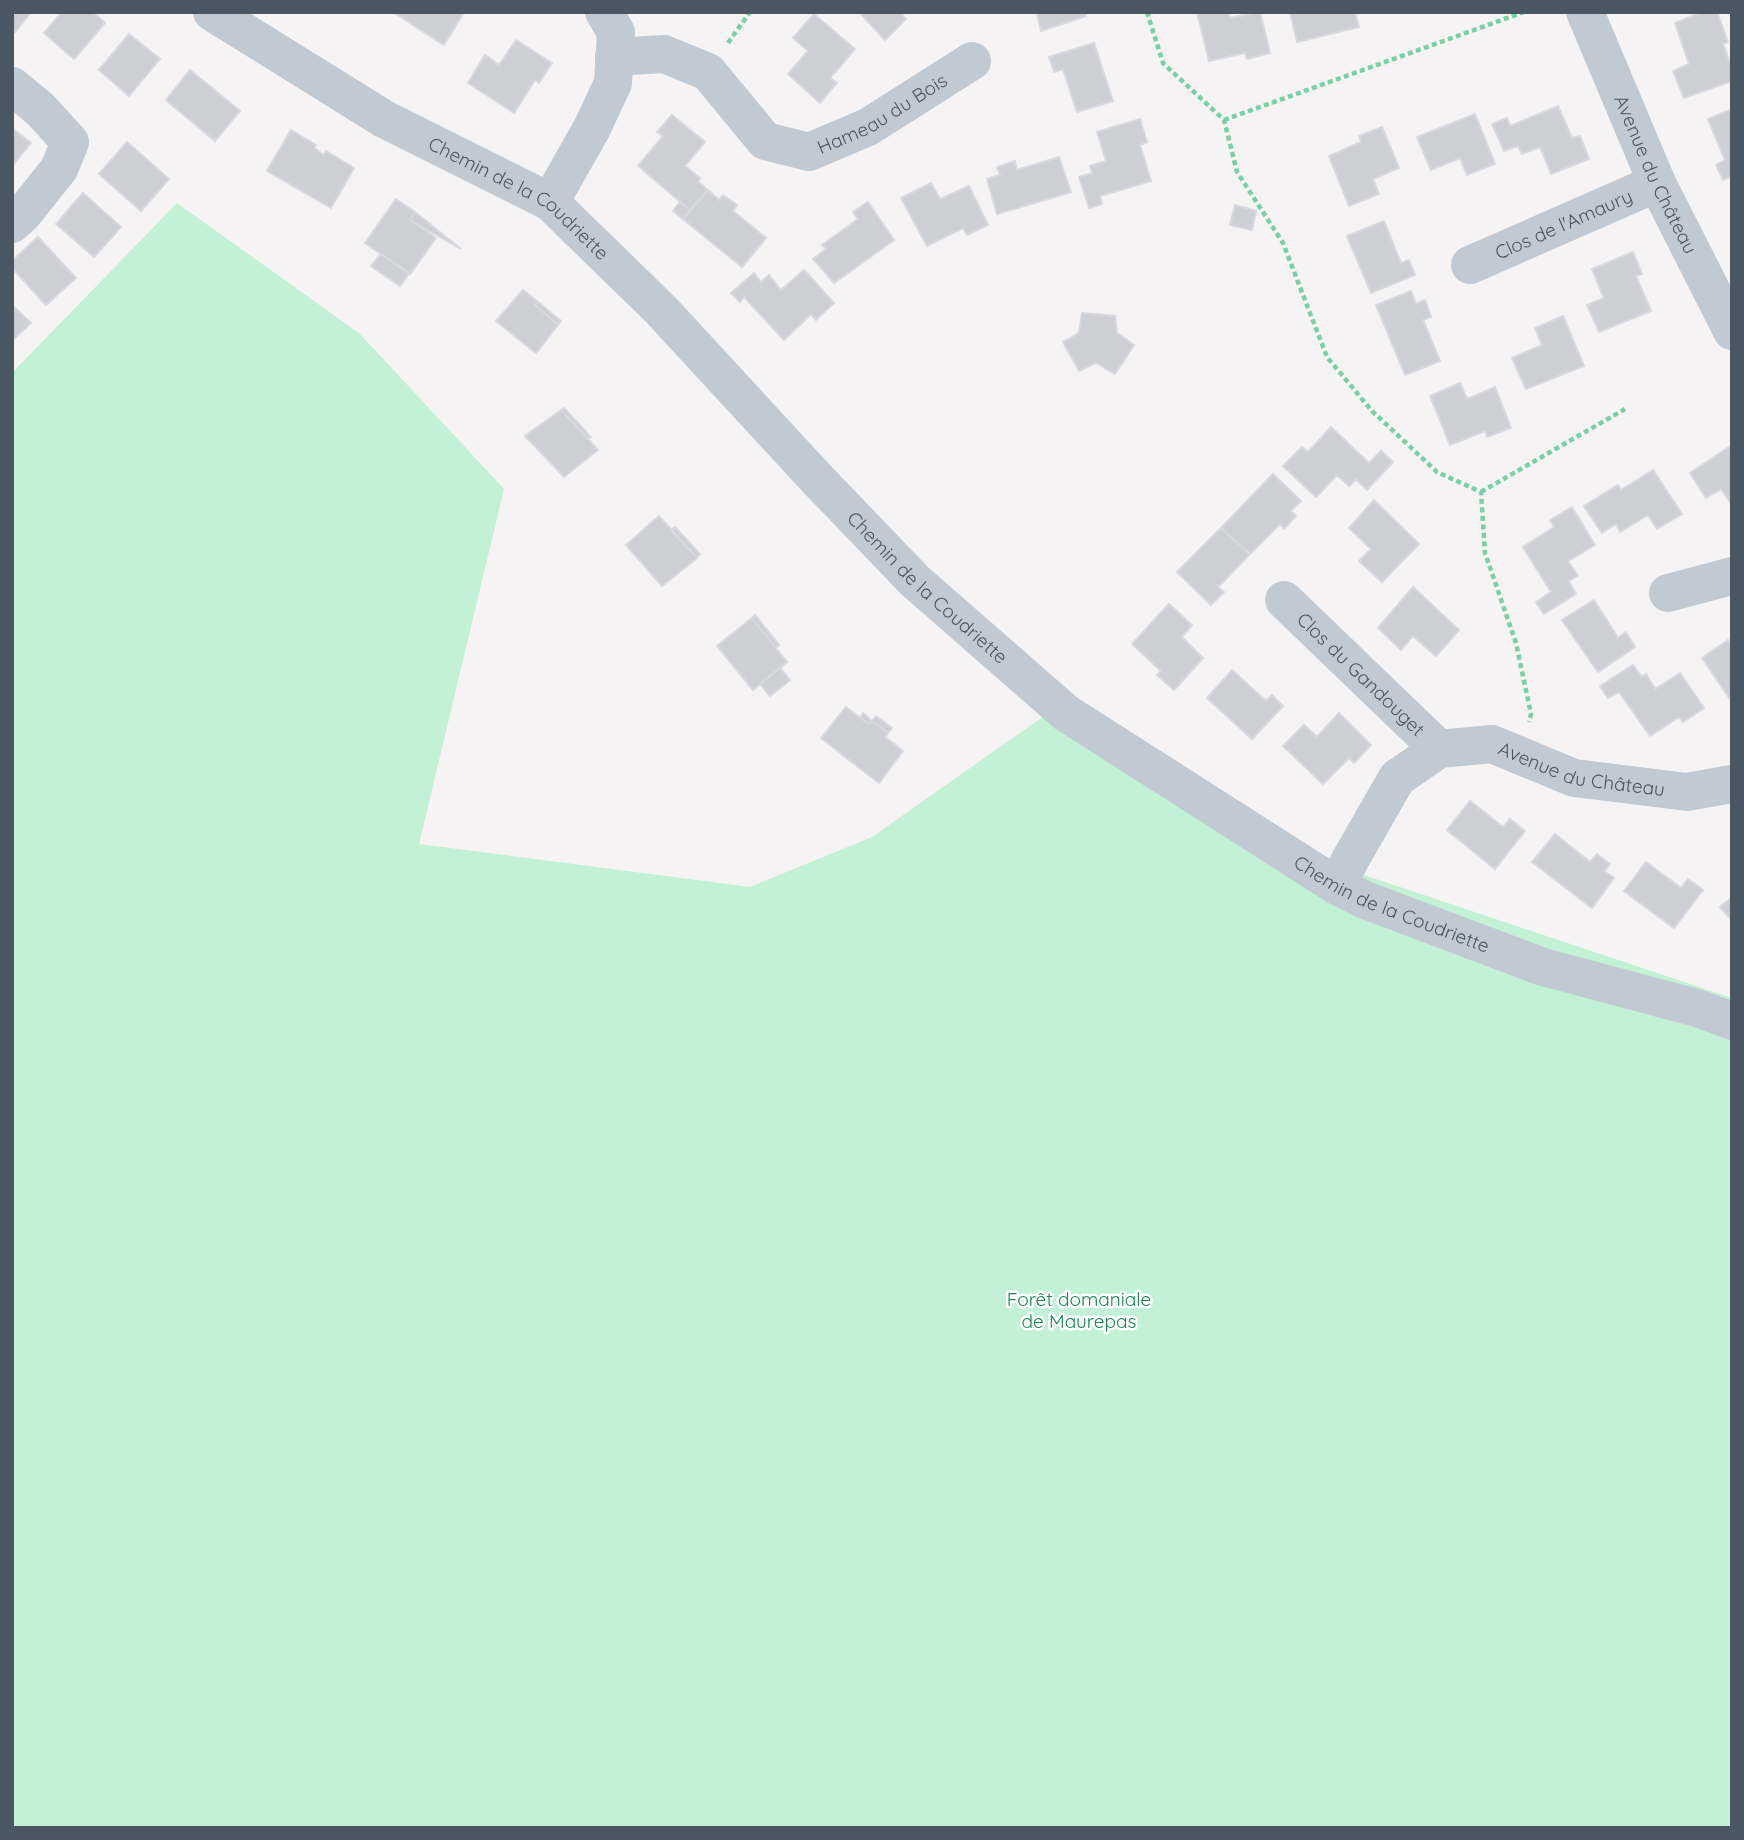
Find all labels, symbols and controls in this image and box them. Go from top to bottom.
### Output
street label: Hameau du Bois [813,68,951,159]
street label: Avenue du Château [1609,91,1703,258]
street label: Chemin de la Coudriette [425,131,614,265]
street label: Clos de l'Amaury [1491,183,1636,265]
street label: Chemin de la Coudriette [842,506,1013,669]
street label: Clos du Gandouget [1292,607,1430,741]
street label: Avenue du Château [1495,736,1666,801]
street label: Chemin de la Coudriette [1290,850,1493,958]
park label: Forêt domaniale de Maurepas [1007,1287,1151,1333]

